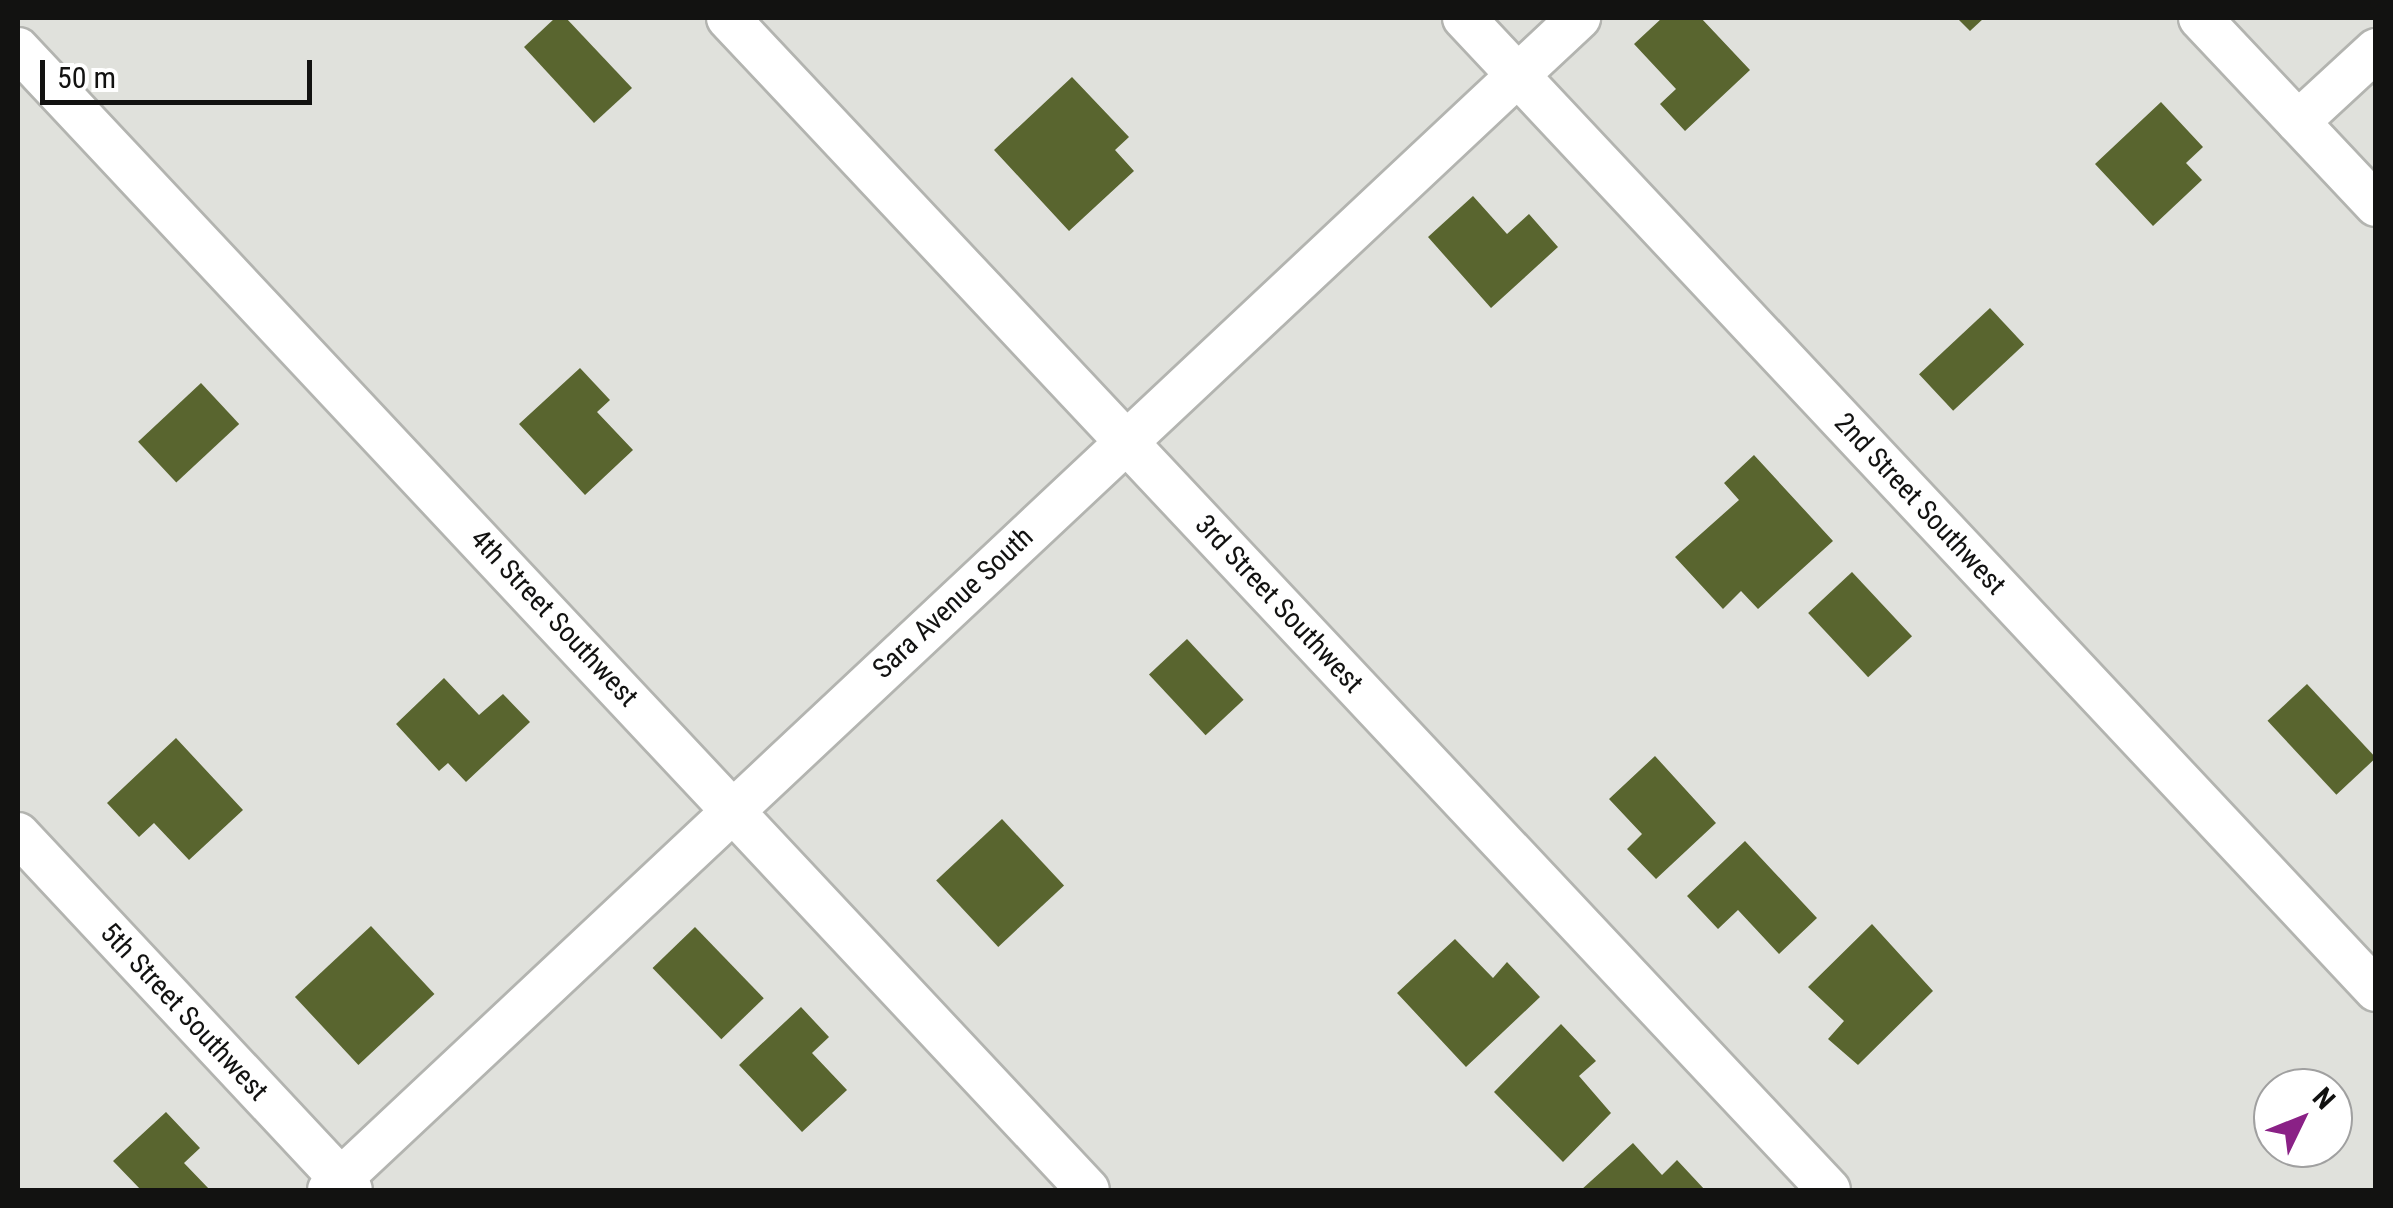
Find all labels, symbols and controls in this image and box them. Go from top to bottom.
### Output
scale bar [45,40,318,102]
text: 50 m [57,60,116,95]
street label: 2nd Street Southwest [1827,406,2013,602]
street label: 3rd Street Southwest [1188,508,1370,700]
street label: Sara Avenue South [866,520,1040,686]
street label: 4th Street Southwest [463,522,645,714]
street label: 5th Street Southwest [93,916,275,1108]
north arrow [2253,1068,2353,1168]
text: N [2306,1081,2342,1116]

